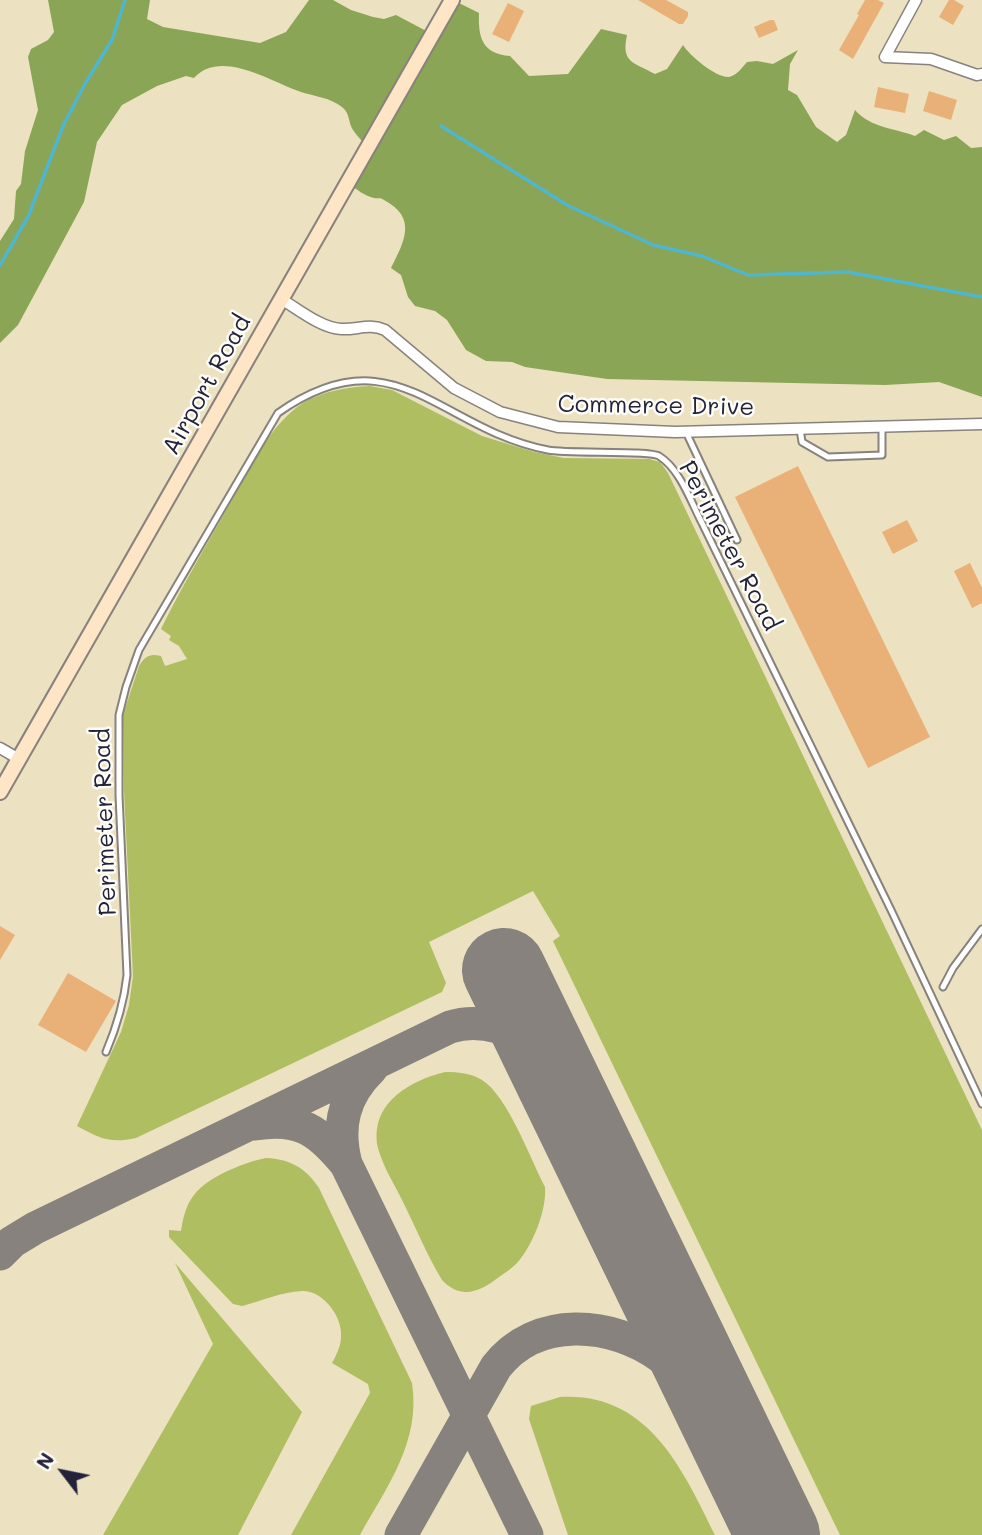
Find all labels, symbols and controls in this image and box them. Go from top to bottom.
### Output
street label: Airport Road [157,310,257,460]
street label: Commerce Drive [557,390,755,422]
street label: Perimeter Road [672,456,786,636]
street label: Perimeter Road [87,728,123,916]
north arrow [28,1437,98,1507]
text: N [30,1448,59,1473]

